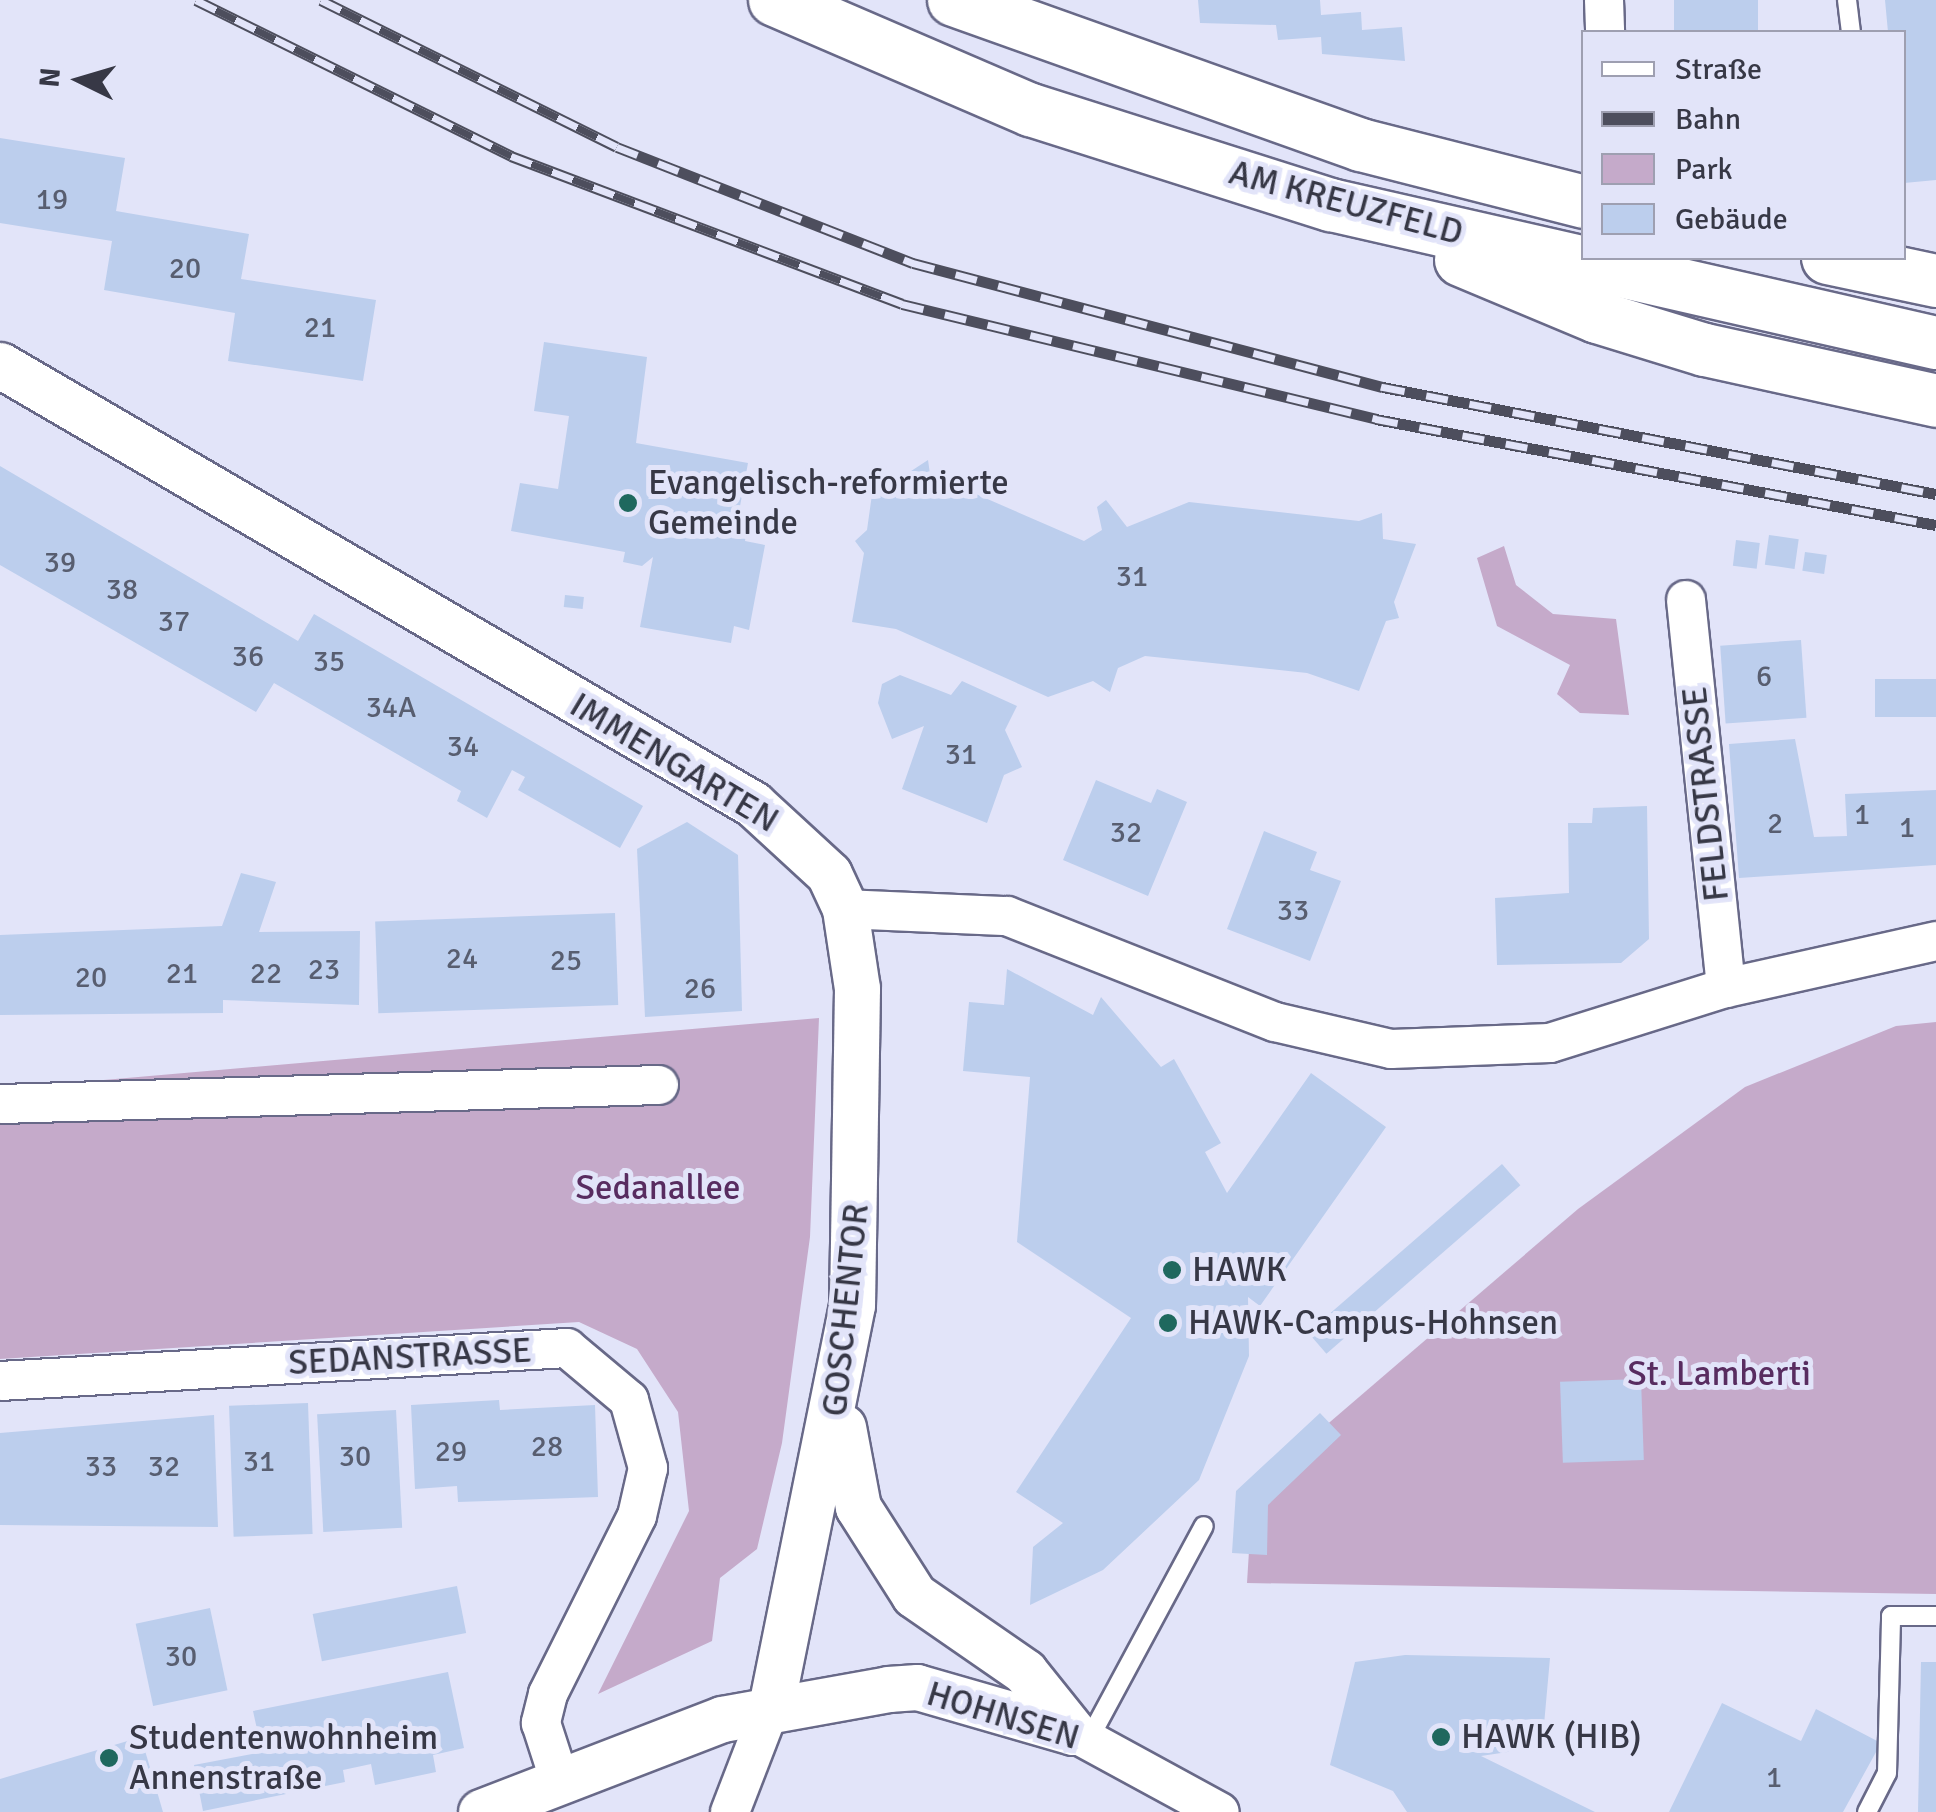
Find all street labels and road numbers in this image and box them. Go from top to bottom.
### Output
street label: AM KREUZFELD [1225,152,1467,254]
street label: IMMENGARTEN [562,684,786,842]
street label: FELDSTRASSE [1674,685,1738,903]
street label: GOSCHENTOR [814,1202,878,1418]
street label: SEDANSTRASSE [287,1330,533,1384]
street label: HOHNSEN [922,1673,1084,1759]

